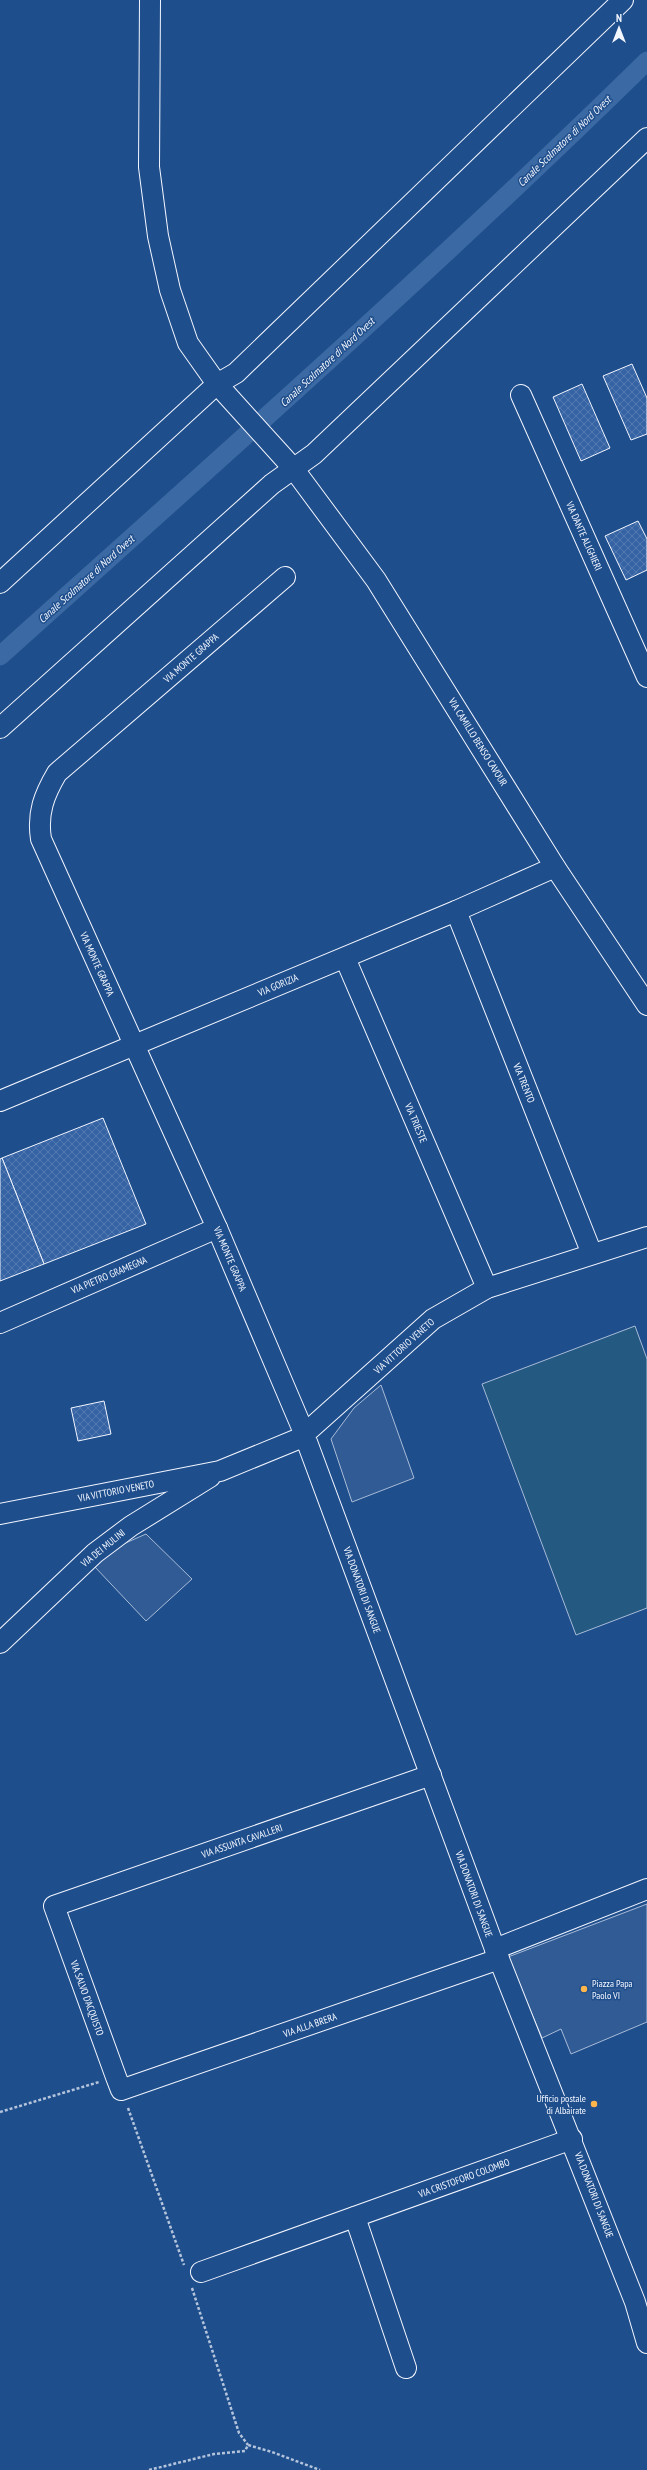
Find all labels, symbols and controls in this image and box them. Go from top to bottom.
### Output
north arrow [599,8,639,48]
text: N [616,11,622,25]
water label: Canale Scolmatore di Nord Ovest [514,91,615,189]
water label: Canale Scolmatore di Nord Ovest [277,313,379,410]
street label: VIA DANTE ALIGHIERI [563,498,605,573]
water label: Canale Scolmatore di Nord Ovest [35,531,138,626]
street label: VIA MONTE GRAPPA [160,630,222,686]
street label: VIA CAMILLO BENSO CAVOUR [445,695,510,789]
street label: VIA MONTE GRAPPA [77,929,117,998]
street label: VIA GORIZIA [255,971,300,1000]
street label: VIA TRENTO [510,1060,538,1105]
street label: VIA TRIESTE [401,1100,430,1145]
street label: VIA MONTE GRAPPA [210,1224,250,1294]
street label: VIA PIETRO GRAMEGNA [68,1253,149,1297]
street label: VIA VITTORIO VENETO [370,1315,437,1377]
street label: VIA VITTORIO VENETO [76,1477,156,1505]
street label: VIA DEI MULINI [77,1526,128,1570]
street label: VIA DONATORI DI SANGUE [340,1544,384,1635]
street label: VIA ASSUNTA CAVALLERI [199,1821,284,1861]
street label: VIA DONATORI DI SANGUE [452,1848,496,1939]
street label: VIA SALVO D'ACQUISTO [67,1958,107,2038]
place label: Piazza Papa Paolo VI [592,1977,633,2002]
marker: Piazza Papa Paolo VI [579,1984,589,1994]
street label: VIA ALLA BRERA [281,2010,339,2041]
place label: Ufficio postale di Albairate [536,2092,586,2117]
marker: Ufficio postale di Albairate [589,2099,599,2109]
street label: VIA DONATORI DI SANGUE [571,2149,616,2240]
street label: VIA CRISTOFORO COLOMBO [416,2155,512,2201]

